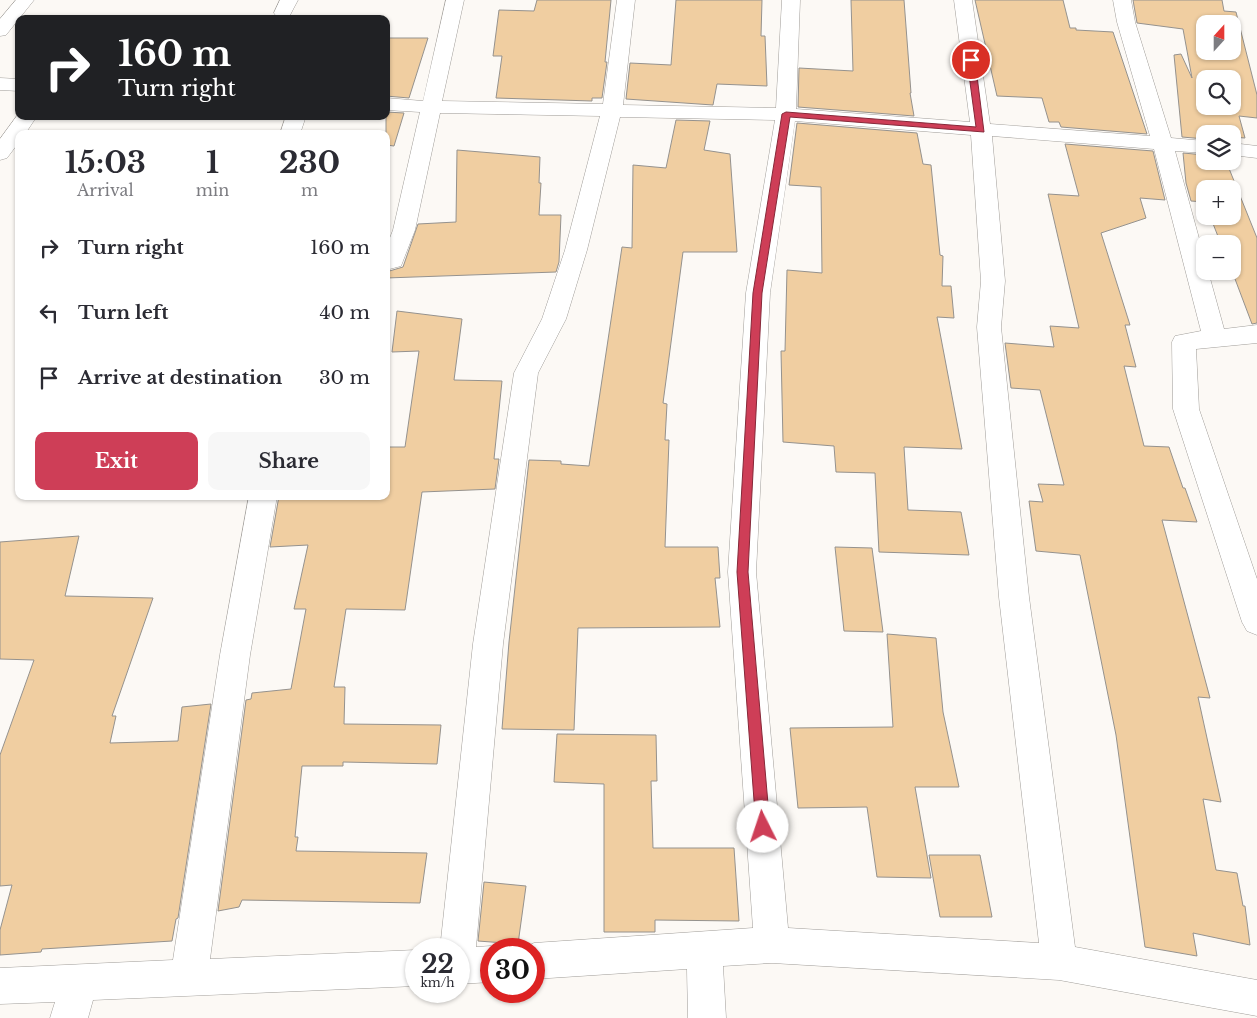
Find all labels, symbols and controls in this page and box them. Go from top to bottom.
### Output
north arrow [1196,15,1241,60]
map controls [1196,15,1241,280]
text: 160 m [118,32,231,75]
icon: right [35,35,100,100]
pin [950,39,992,81]
icon: arrive [957,46,985,74]
button: search [1196,70,1241,115]
text: Turn right [118,75,236,102]
button: layers [1196,125,1241,170]
text: 15:03 [65,144,146,181]
text: 1 [206,144,219,181]
text: 230 [279,144,340,181]
text: Arrival [77,180,134,200]
text: min [196,180,229,200]
text: m [301,180,318,200]
button: + [1196,180,1241,225]
icon: right [35,234,63,262]
button: − [1196,235,1241,280]
text: Turn right [78,236,184,259]
text: 160 m [310,236,370,259]
icon: left [35,299,63,327]
text: Turn left [78,301,169,324]
text: 40 m [319,301,370,324]
icon: arrive [35,364,63,392]
text: Arrive at destination [78,366,282,389]
text: 30 m [319,366,370,389]
button: Exit [35,432,198,490]
button: Share [208,432,370,490]
position arrow [736,800,788,852]
speed limit sign: 30 [480,938,545,1003]
text: 22 [421,949,454,980]
text: km/h [420,975,455,990]

